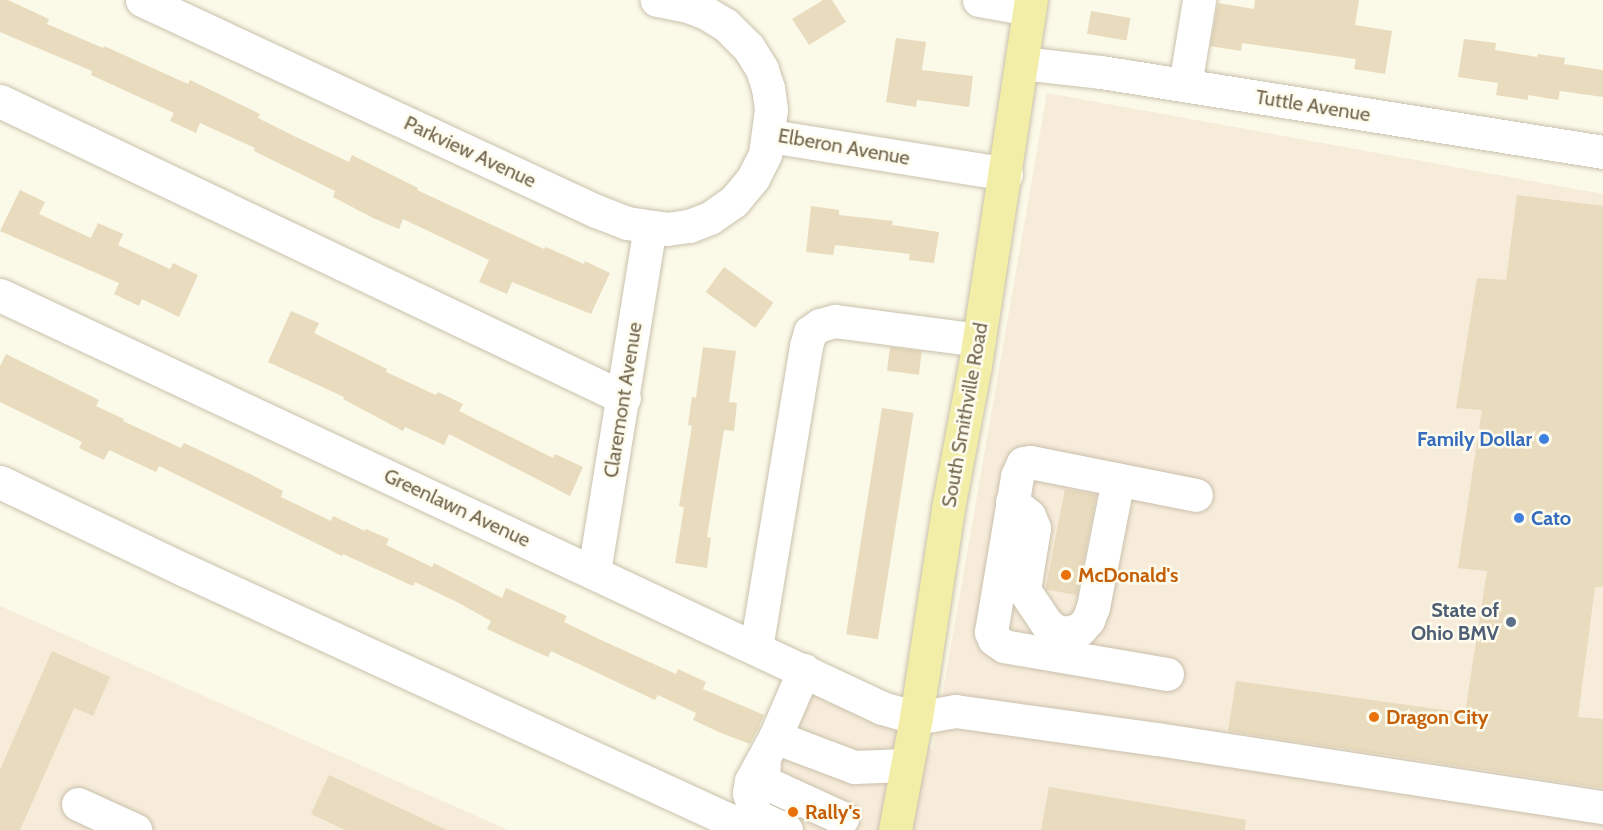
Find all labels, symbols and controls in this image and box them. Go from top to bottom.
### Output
street label: Tuttle Avenue [1254,85,1372,127]
street label: Parkview Avenue [400,111,540,193]
street label: Elberon Avenue [776,124,912,170]
street label: Claremont Avenue [599,321,647,479]
street label: South Smithville Road [937,321,993,509]
place label: Family Dollar [1417,427,1532,451]
marker: Family Dollar [1537,432,1551,446]
street label: Greenlawn Avenue [380,464,534,552]
place label: Cato [1531,506,1571,530]
marker: Cato [1512,511,1526,525]
place label: McDonald's [1078,563,1179,587]
marker: McDonald's [1059,568,1073,582]
place label: State of Ohio BMV [1411,598,1499,645]
marker: State of Ohio BMV [1504,615,1518,629]
place label: Dragon City [1386,705,1489,729]
marker: Dragon City [1367,710,1381,724]
place label: Rally's [805,800,860,824]
marker: Rally's [786,805,800,819]

